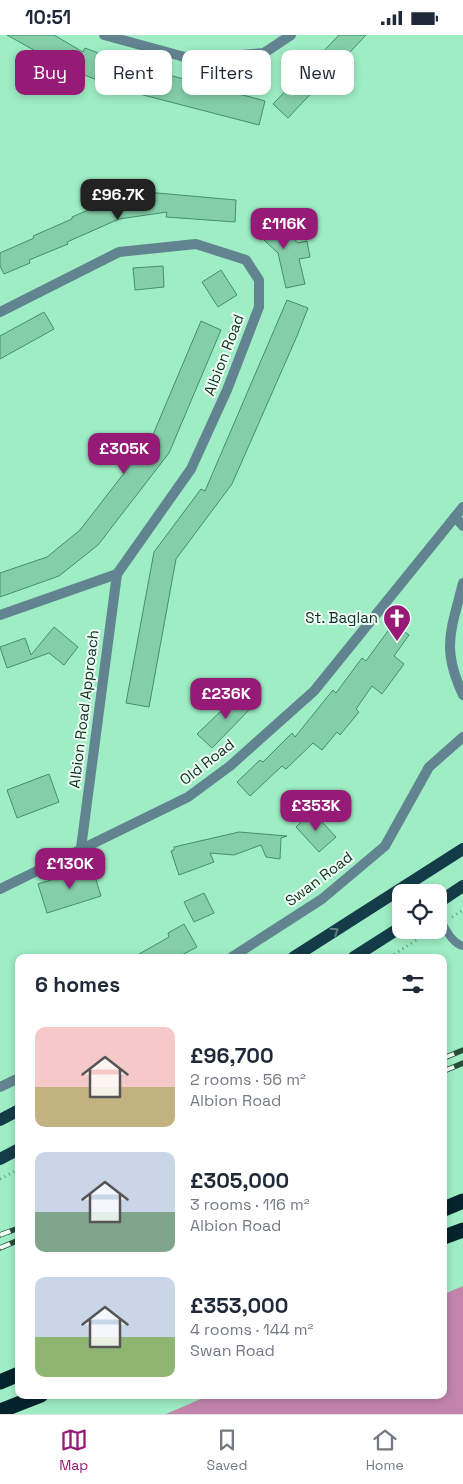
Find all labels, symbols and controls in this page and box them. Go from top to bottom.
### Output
text: 10:51 [25,5,71,30]
chip: Buy [15,50,85,95]
chip: Rent [95,50,172,95]
chip: Filters [182,50,271,95]
chip: New [281,50,354,95]
pin: £96.7K [77,179,159,221]
text: £96.7K [91,184,145,205]
pin: £116K [249,207,319,250]
text: £116K [262,213,306,234]
street label: Albion Road [199,311,248,398]
pin: £305K [89,433,159,475]
text: £305K [99,438,149,459]
church icon: St. Baglan [382,603,412,642]
place label: St. Baglan [305,608,378,627]
street label: Albion Road Approach [64,629,103,789]
pin: £236K [191,677,261,720]
text: £236K [201,683,251,704]
street label: Old Road [176,734,238,789]
pin: £353K [281,789,351,832]
text: £353K [291,795,341,816]
pin: £130K [35,847,105,890]
street label: Swan Road [281,847,356,910]
text: £130K [46,853,94,874]
map controls [392,884,447,939]
button: locate [392,884,447,939]
one-way arrow [330,928,339,937]
icon: filters [399,970,427,998]
text: 6 homes [35,971,120,998]
text: £96,700 [190,1042,274,1069]
icon: home [75,1047,135,1107]
text: 2 rooms · 56 m² [190,1069,306,1090]
text: Albion Road [190,1090,281,1111]
text: £305,000 [190,1167,289,1194]
icon: home [75,1172,135,1232]
text: 3 rooms · 116 m² [190,1194,310,1215]
text: Albion Road [190,1215,281,1236]
text: £353,000 [190,1292,288,1319]
icon: home [75,1297,135,1357]
text: 4 rooms · 144 m² [190,1319,313,1340]
text: Swan Road [190,1340,275,1361]
tab: Map [59,1426,88,1474]
tab: Saved [207,1426,247,1474]
tab: Home [366,1426,404,1474]

